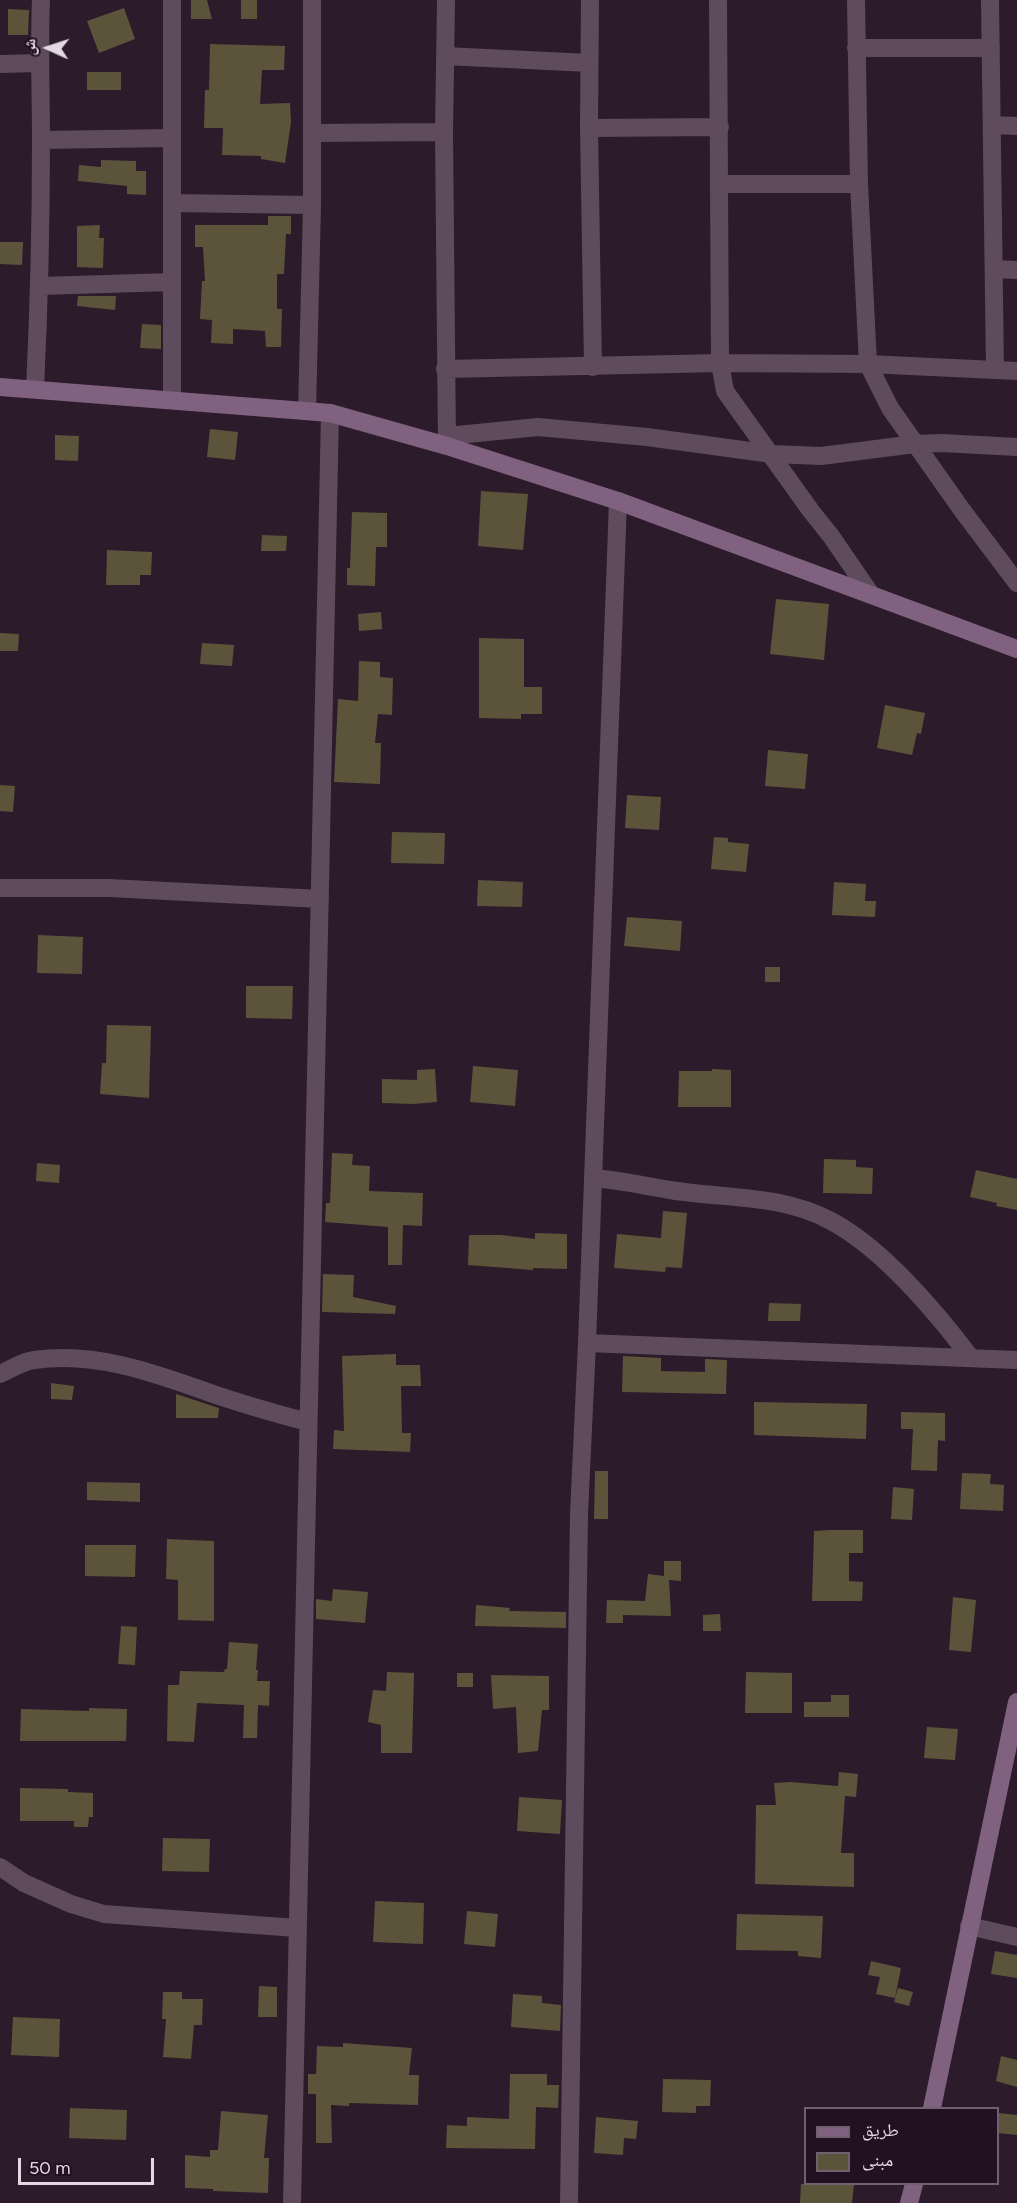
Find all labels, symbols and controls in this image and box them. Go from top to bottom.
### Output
north arrow [18,18,78,78]
text: ش [20,38,39,56]
legend [804,2107,999,2185]
text: طريق [862,2119,899,2141]
scale bar [21,2146,158,2184]
text: مبنى [862,2149,893,2171]
text: 50 m [29,2157,71,2179]

